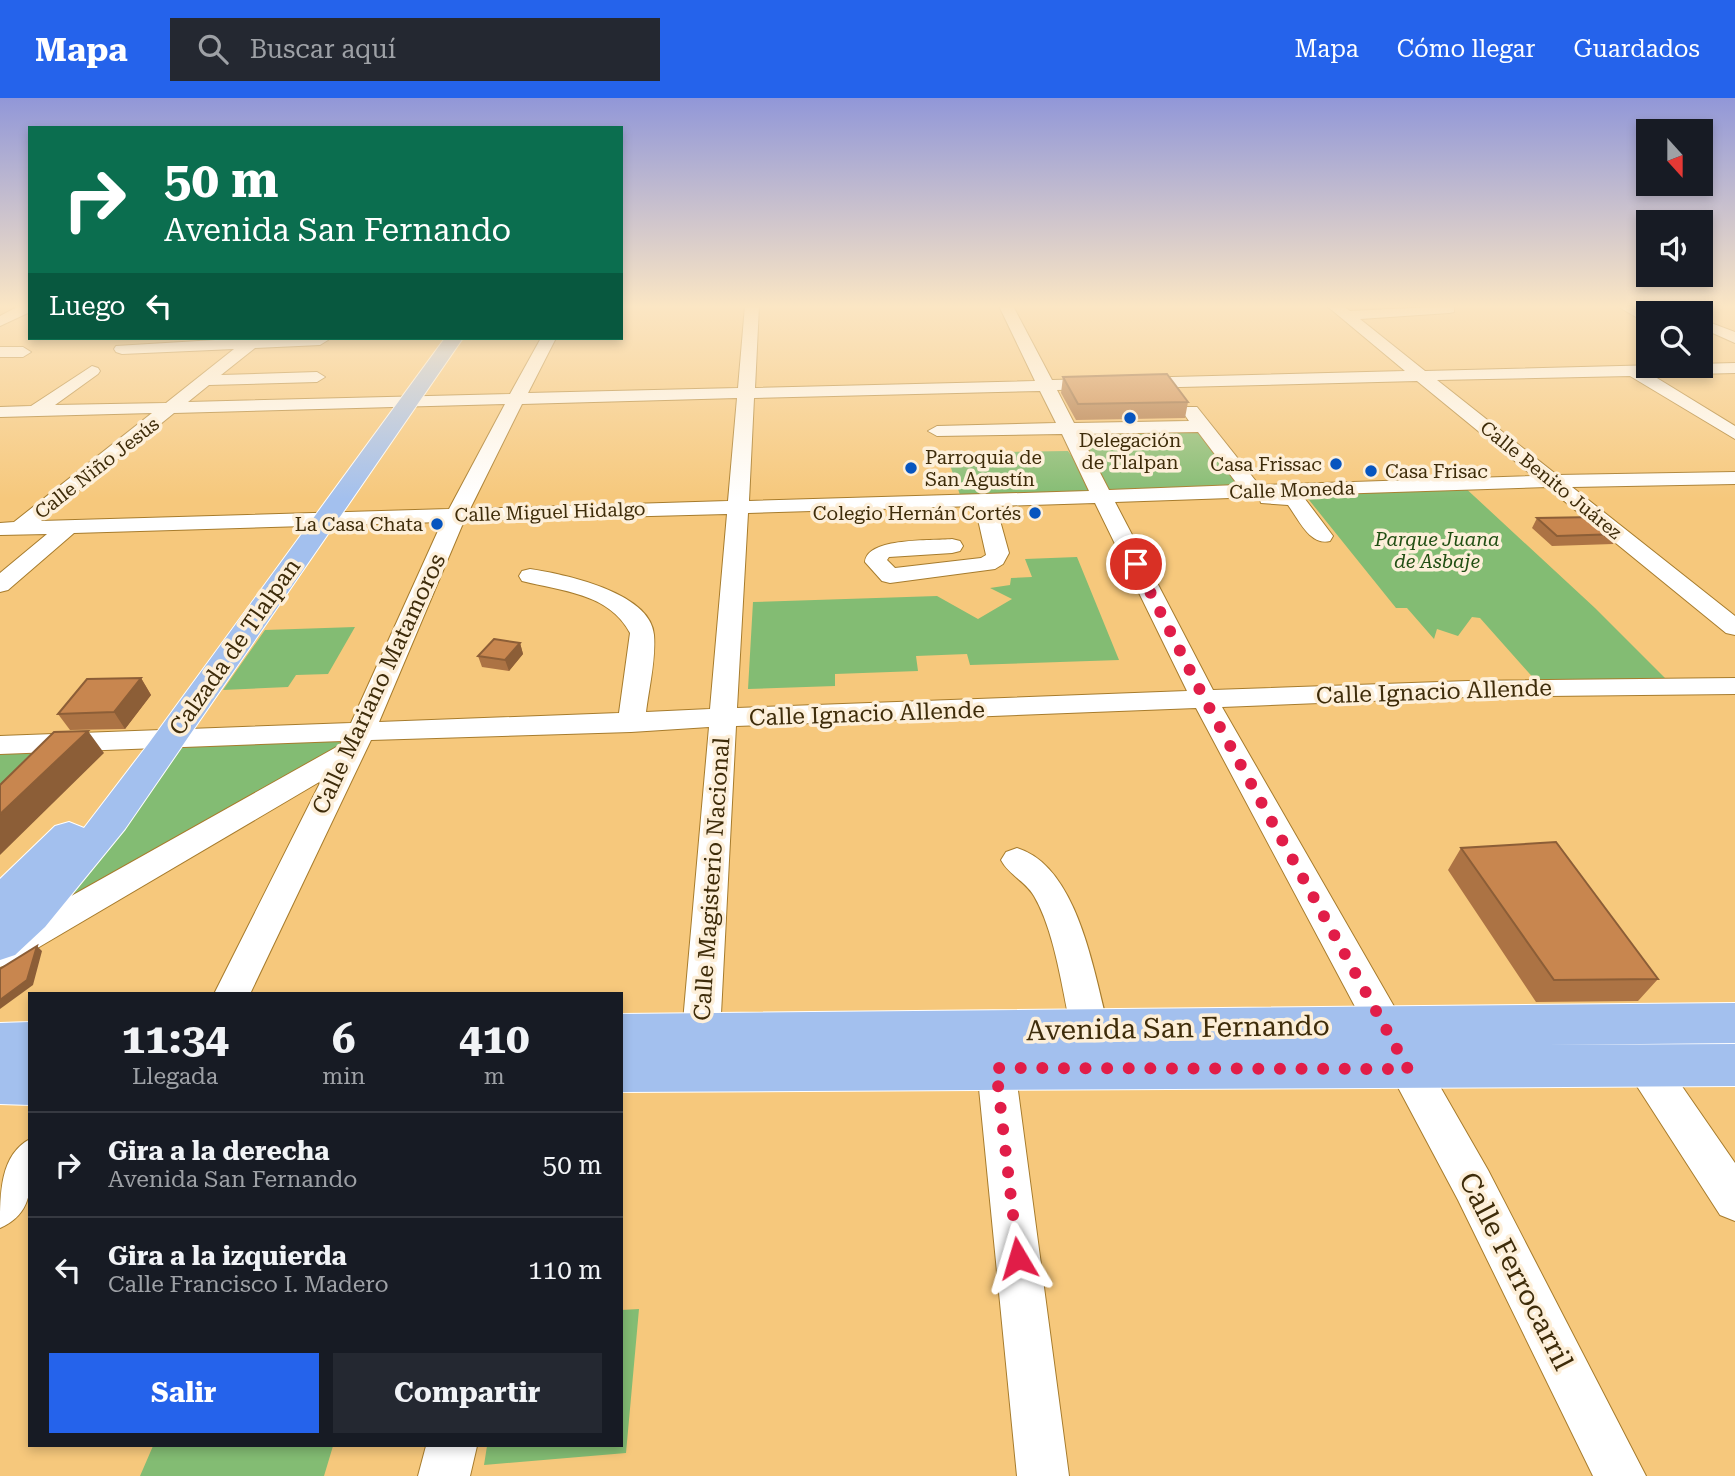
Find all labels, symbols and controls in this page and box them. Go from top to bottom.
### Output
search box [170,18,660,81]
text: Mapa [35,30,128,69]
icon: search [194,30,232,68]
text: Buscar aquí [250,34,396,64]
text: Mapa [1295,35,1359,63]
text: Cómo llegar [1397,35,1535,63]
text: Guardados [1573,35,1700,63]
north arrow [1636,119,1713,196]
map controls [1636,119,1713,378]
text: 50 m [164,152,279,209]
icon: right [49,154,140,245]
button: sound [1636,210,1713,287]
text: Avenida San Fernando [164,211,511,249]
icon: left [140,287,178,325]
text: Luego [49,291,126,321]
button: search [1636,301,1713,378]
marker: Delegación de Tlalpan [1122,410,1138,426]
street label: Calle Niño Jesús [30,412,164,524]
street label: Calle Benito Juárez [1476,416,1626,544]
place label: Delegación de Tlalpan [1079,429,1181,474]
place label: Parroquia de San Agustín [925,446,1042,491]
place label: Casa Frissac [1210,453,1322,476]
marker: Casa Frissac [1328,456,1344,472]
marker: Parroquia de San Agustín [903,460,919,476]
place label: Casa Frisac [1385,460,1488,483]
marker: Casa Frisac [1363,463,1379,479]
street label: Calle Moneda [1229,476,1356,504]
street label: Calle Miguel Hidalgo [454,497,646,527]
place label: Colegio Hernán Cortés [813,502,1021,525]
marker: Colegio Hernán Cortés [1027,505,1043,521]
place label: La Casa Chata [295,513,424,536]
marker: La Casa Chata [429,516,445,532]
park label: Parque Juana de Asbaje [1374,528,1499,573]
pin [1106,534,1166,594]
icon: arrive [1117,545,1155,583]
street label: Calle Mariano Matamoros [307,550,451,818]
street label: Calzada de Tlalpan [164,553,306,741]
street label: Calle Ignacio Allende [1316,674,1552,710]
street label: Calle Ignacio Allende [749,696,985,732]
street label: Calle Magisterio Nacional [689,736,735,1022]
street label: Avenida San Fernando [1026,1009,1330,1047]
text: 11:34 [122,1014,229,1063]
text: 6 [332,1014,356,1063]
text: 410 [459,1014,529,1063]
text: Llegada [132,1063,218,1090]
text: min [322,1063,365,1090]
text: m [484,1063,505,1090]
text: Gira a la derecha [108,1136,329,1166]
icon: right [49,1146,87,1184]
text: 50 m [543,1150,602,1180]
text: Avenida San Fernando [108,1166,357,1193]
street label: Calle Ferrocarril [1452,1167,1580,1376]
position arrow [981,1221,1055,1295]
text: Gira a la izquierda [108,1241,347,1271]
icon: left [49,1251,87,1289]
text: 110 m [528,1255,602,1285]
text: Calle Francisco I. Madero [108,1271,389,1298]
button: Salir [49,1353,319,1433]
button: Compartir [333,1353,602,1433]

